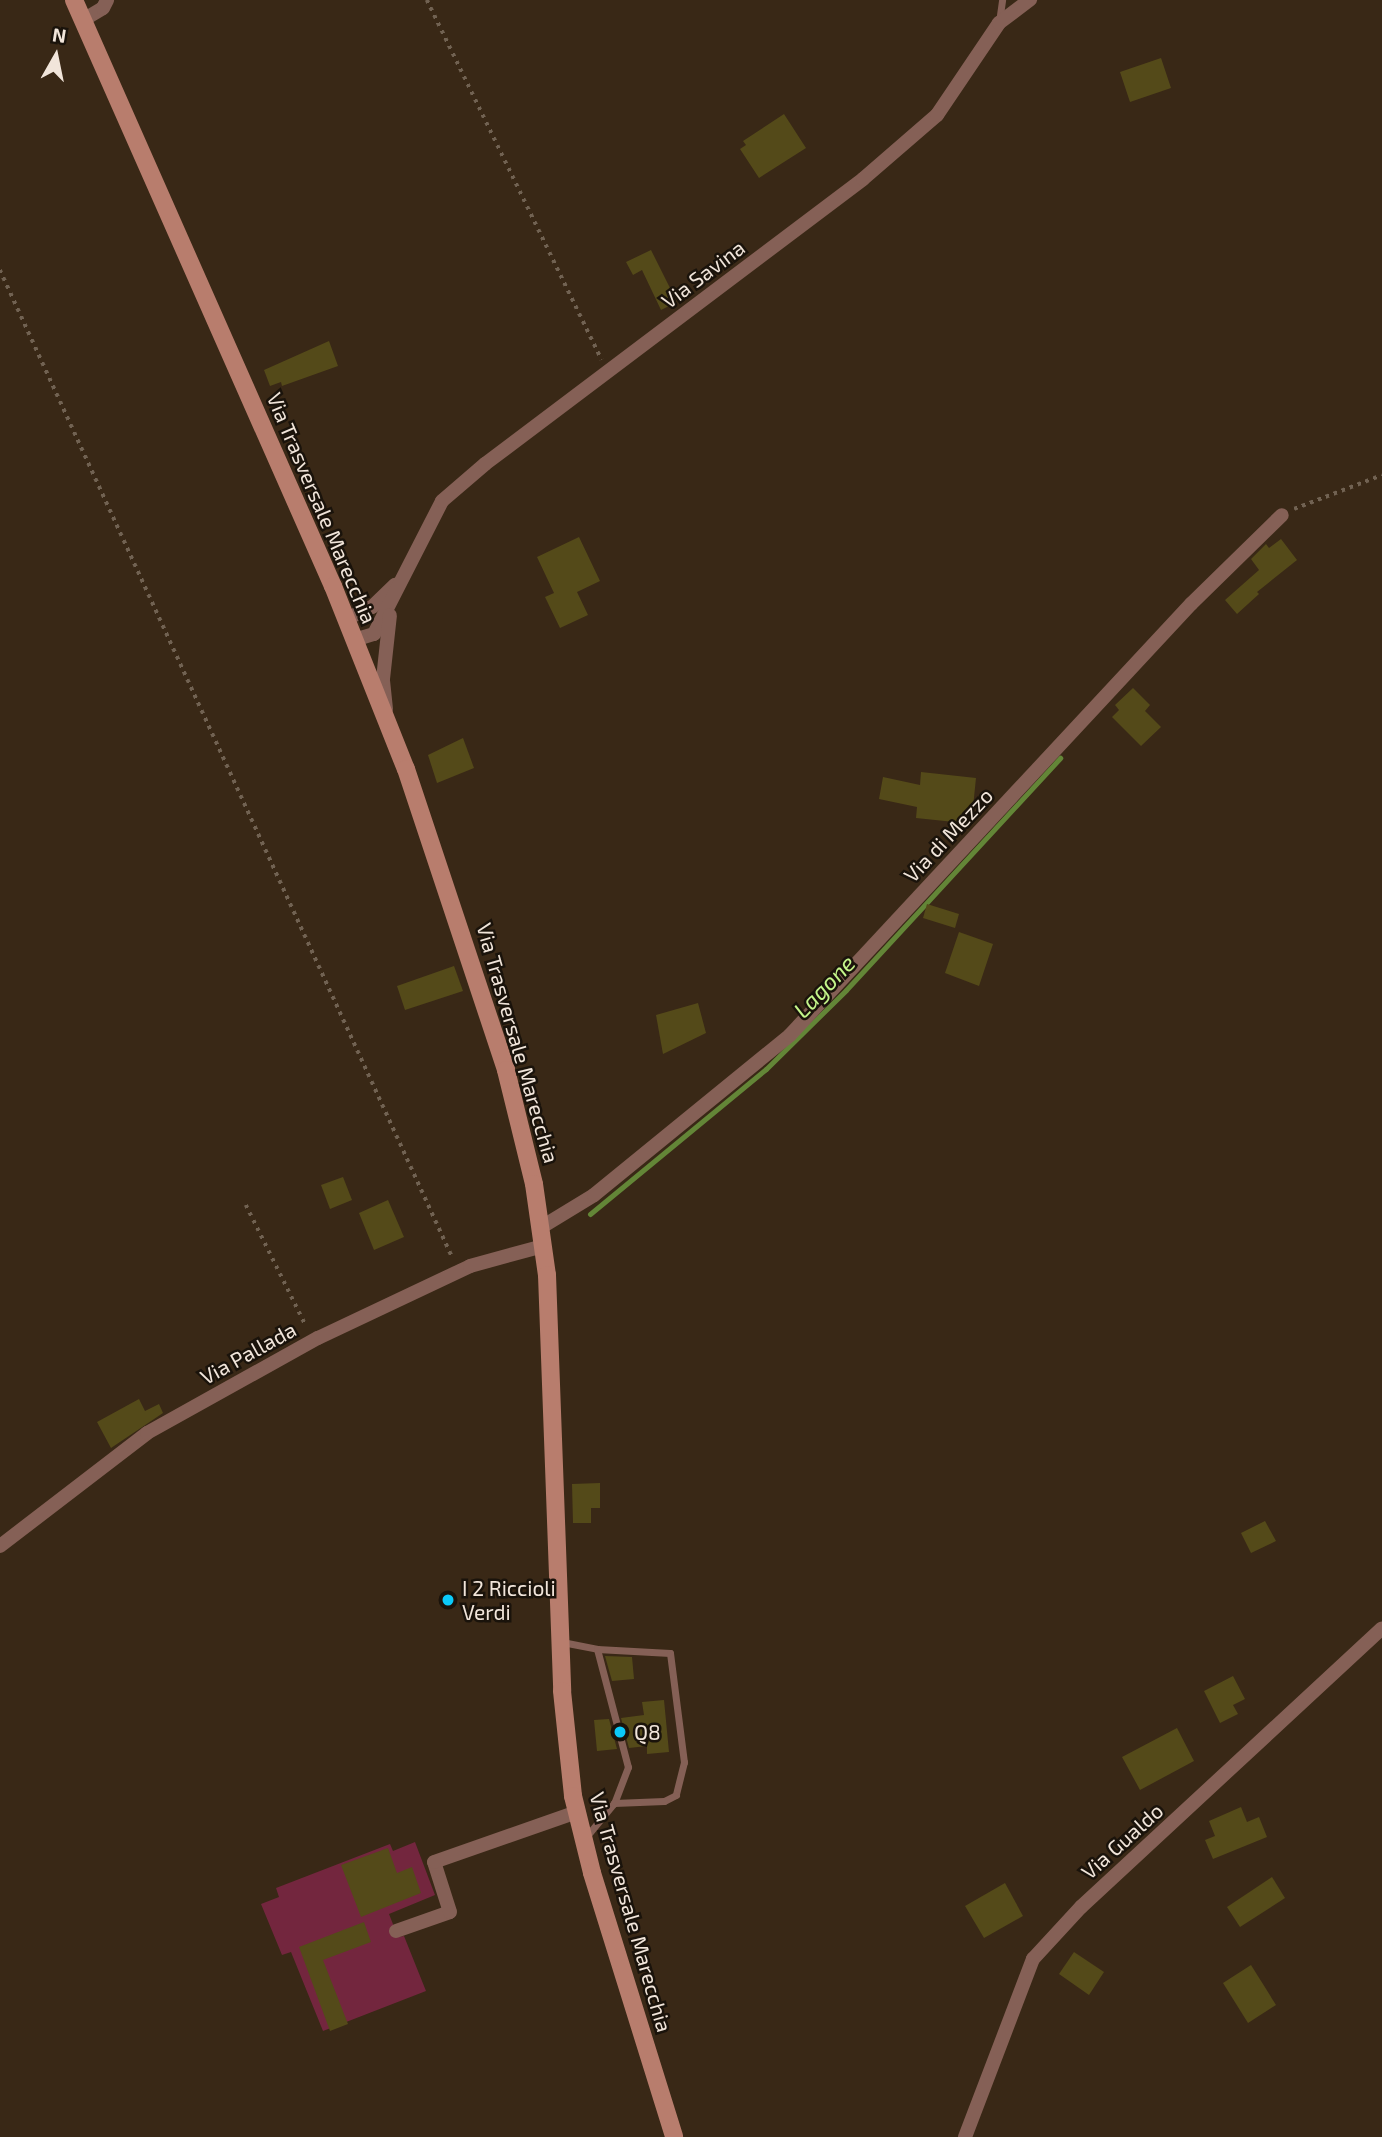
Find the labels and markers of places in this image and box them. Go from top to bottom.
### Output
place label: I 2 Riccioli Verdi [462,1575,556,1625]
marker: I 2 Riccioli Verdi [440,1592,456,1608]
place label: Q8 [634,1719,661,1745]
marker: Q8 [612,1724,628,1740]

